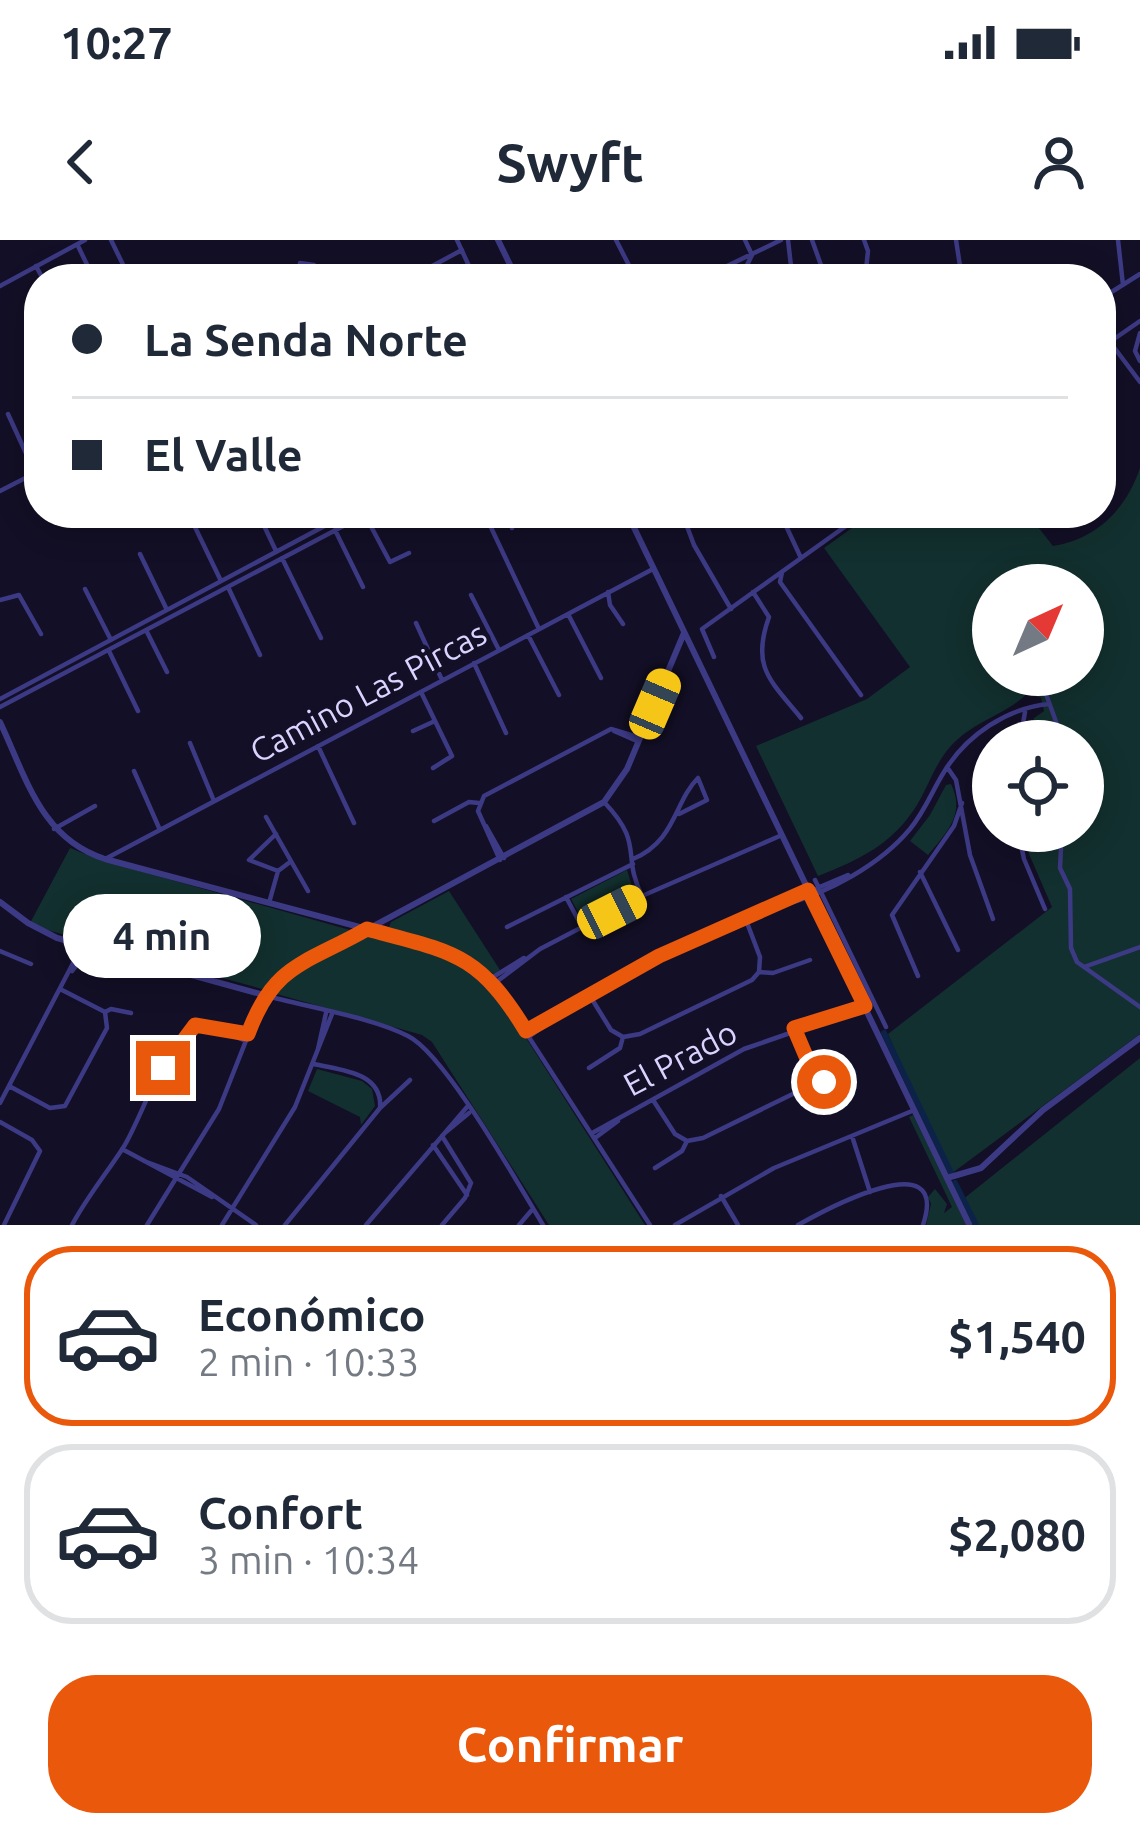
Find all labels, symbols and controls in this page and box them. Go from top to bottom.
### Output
text: 10:27 [60,17,173,68]
icon: back [48,129,114,195]
icon: person [1026,129,1092,195]
text: Swyft [496,132,644,192]
text: La Senda Norte [144,314,468,365]
text: El Valle [144,429,303,480]
north arrow [972,564,1104,696]
map controls [972,564,1104,852]
street label: Camino Las Pircas [243,614,492,769]
car [624,664,686,744]
button: locate [972,720,1104,852]
car [572,880,652,944]
callout: 4 min [64,894,262,978]
text: 4 min [113,914,211,957]
street label: El Prado [617,1012,743,1103]
route end [136,1041,190,1095]
route start [797,1055,851,1109]
icon: car [54,1282,162,1390]
text: Económico [198,1289,426,1340]
text: $1,540 [948,1311,1086,1362]
text: 2 min · 10:33 [198,1340,419,1383]
icon: car [54,1480,162,1588]
text: Confort [198,1487,363,1538]
text: $2,080 [948,1509,1086,1560]
text: 3 min · 10:34 [198,1538,419,1581]
button: Confirmar [48,1675,1092,1813]

